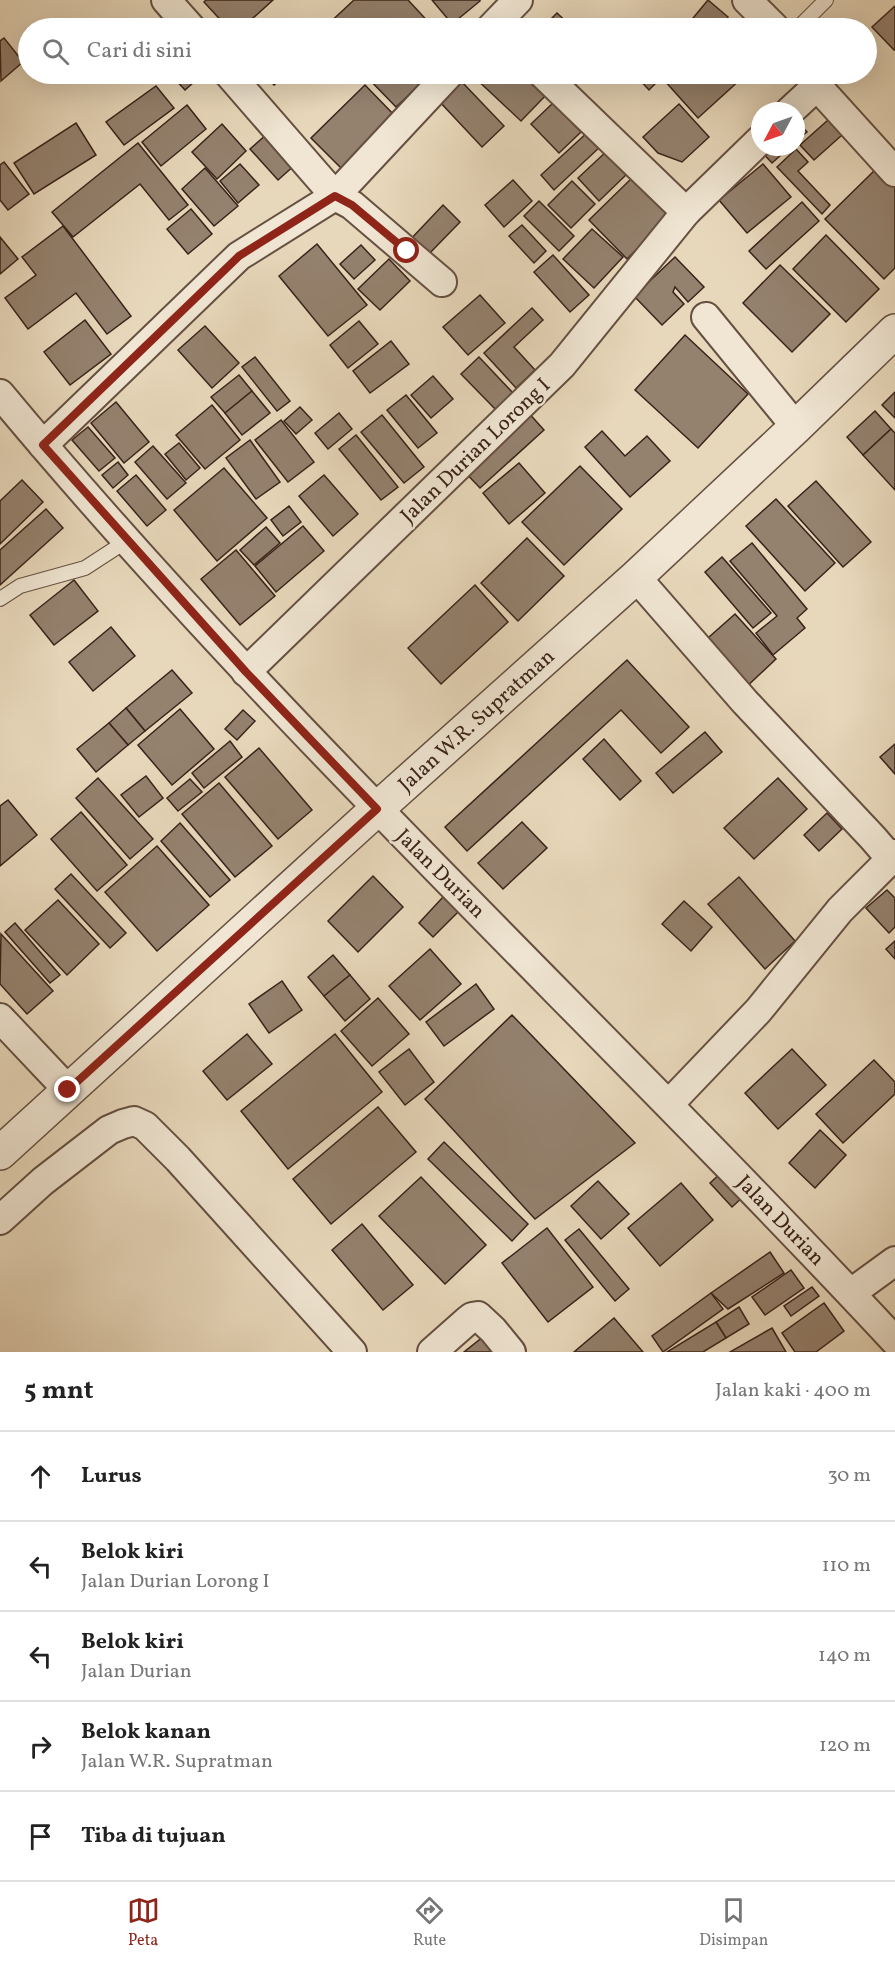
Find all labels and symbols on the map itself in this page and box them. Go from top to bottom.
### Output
north arrow [751,102,805,156]
route start [393,237,419,263]
street label: Jalan Durian Lorong I [395,372,557,530]
street label: Jalan W.R. Supratman [392,643,562,799]
street label: Jalan Durian [389,823,491,925]
route end [54,1076,80,1102]
street label: Jalan Durian [729,1169,831,1273]

